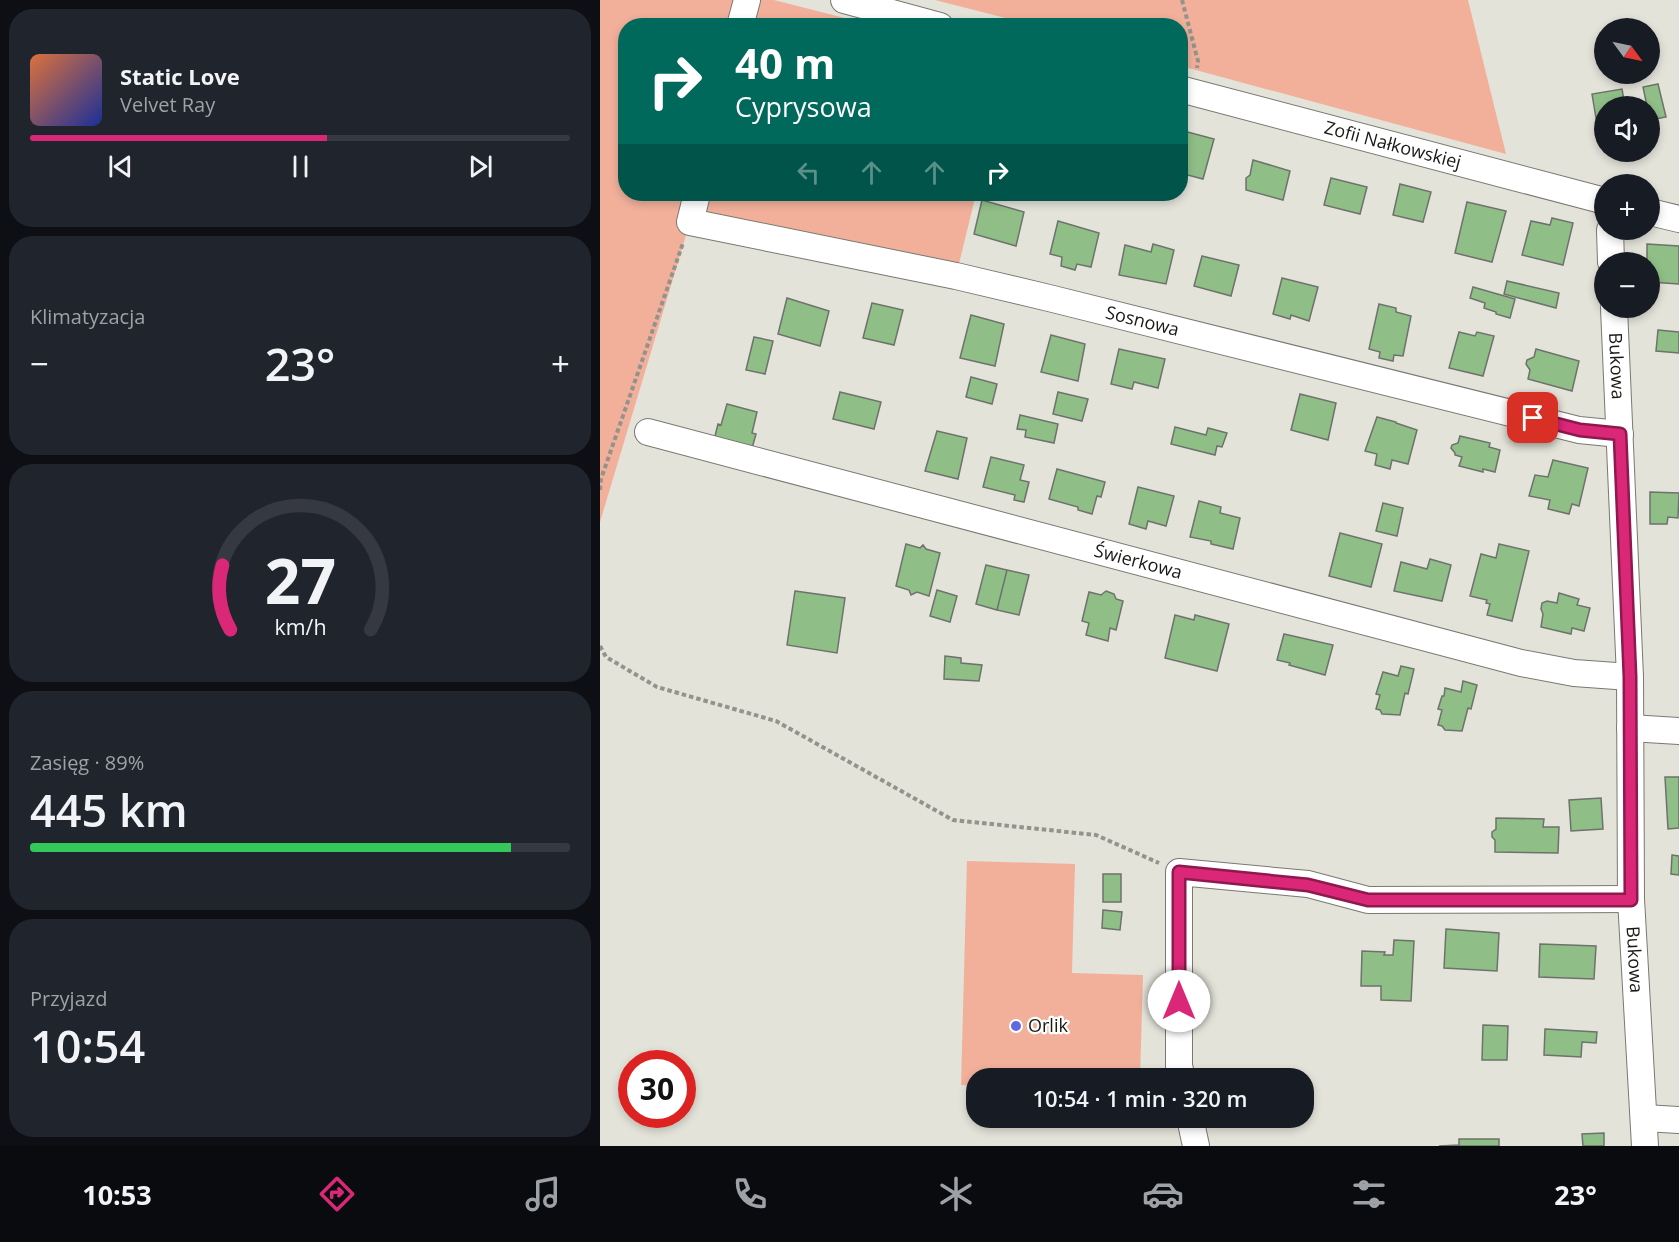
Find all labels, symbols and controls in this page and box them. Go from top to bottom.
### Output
north arrow [1594,18,1660,84]
map controls [1594,18,1660,318]
text: 40 m [735,34,835,91]
icon: right [636,42,714,120]
text: Static Love [120,61,240,91]
text: Cyprysowa [735,88,872,125]
text: Velvet Ray [120,91,215,118]
button: sound [1594,96,1660,162]
street label: Zofii Nałkowskiej [1322,115,1464,174]
icon: previous [104,150,137,183]
icon: pause [284,150,317,183]
icon: next [464,150,497,183]
icon: left [792,156,825,189]
icon: ahead [855,156,888,189]
icon: ahead [918,156,951,189]
icon: right [981,156,1014,189]
button: + [1594,174,1660,240]
button: − [1594,252,1660,318]
street label: Sosnowa [1103,300,1182,341]
text: Klimatyzacja [30,303,145,330]
street label: Bukowa [1604,332,1631,400]
text: 23° [265,333,335,394]
text: − [30,341,49,386]
text: + [551,341,570,386]
pin [1507,392,1558,443]
icon: arrive [1516,401,1549,434]
text: 27 [264,537,336,622]
street label: Świerkowa [1092,538,1185,584]
text: km/h [274,612,326,641]
text: Zasięg · 89% [30,749,144,776]
text: 445 km [30,779,188,840]
street label: Bukowa [1622,925,1649,994]
position arrow [1147,969,1211,1033]
text: Przyjazd [30,985,107,1012]
place label: Orlik [1028,1013,1068,1037]
text: 10:54 [30,1015,145,1076]
marker: Orlik [1009,1019,1023,1033]
speed limit sign: 30 [618,1050,696,1128]
text: 10:54 · 1 min · 320 m [1032,1083,1248,1113]
icon: directions [316,1173,358,1215]
icon: music [522,1173,564,1215]
icon: phone [729,1173,771,1215]
icon: climate [935,1173,977,1215]
icon: car [1142,1173,1184,1215]
icon: filters [1348,1173,1390,1215]
text: 10:53 [82,1176,152,1213]
text: 23° [1554,1176,1597,1213]

